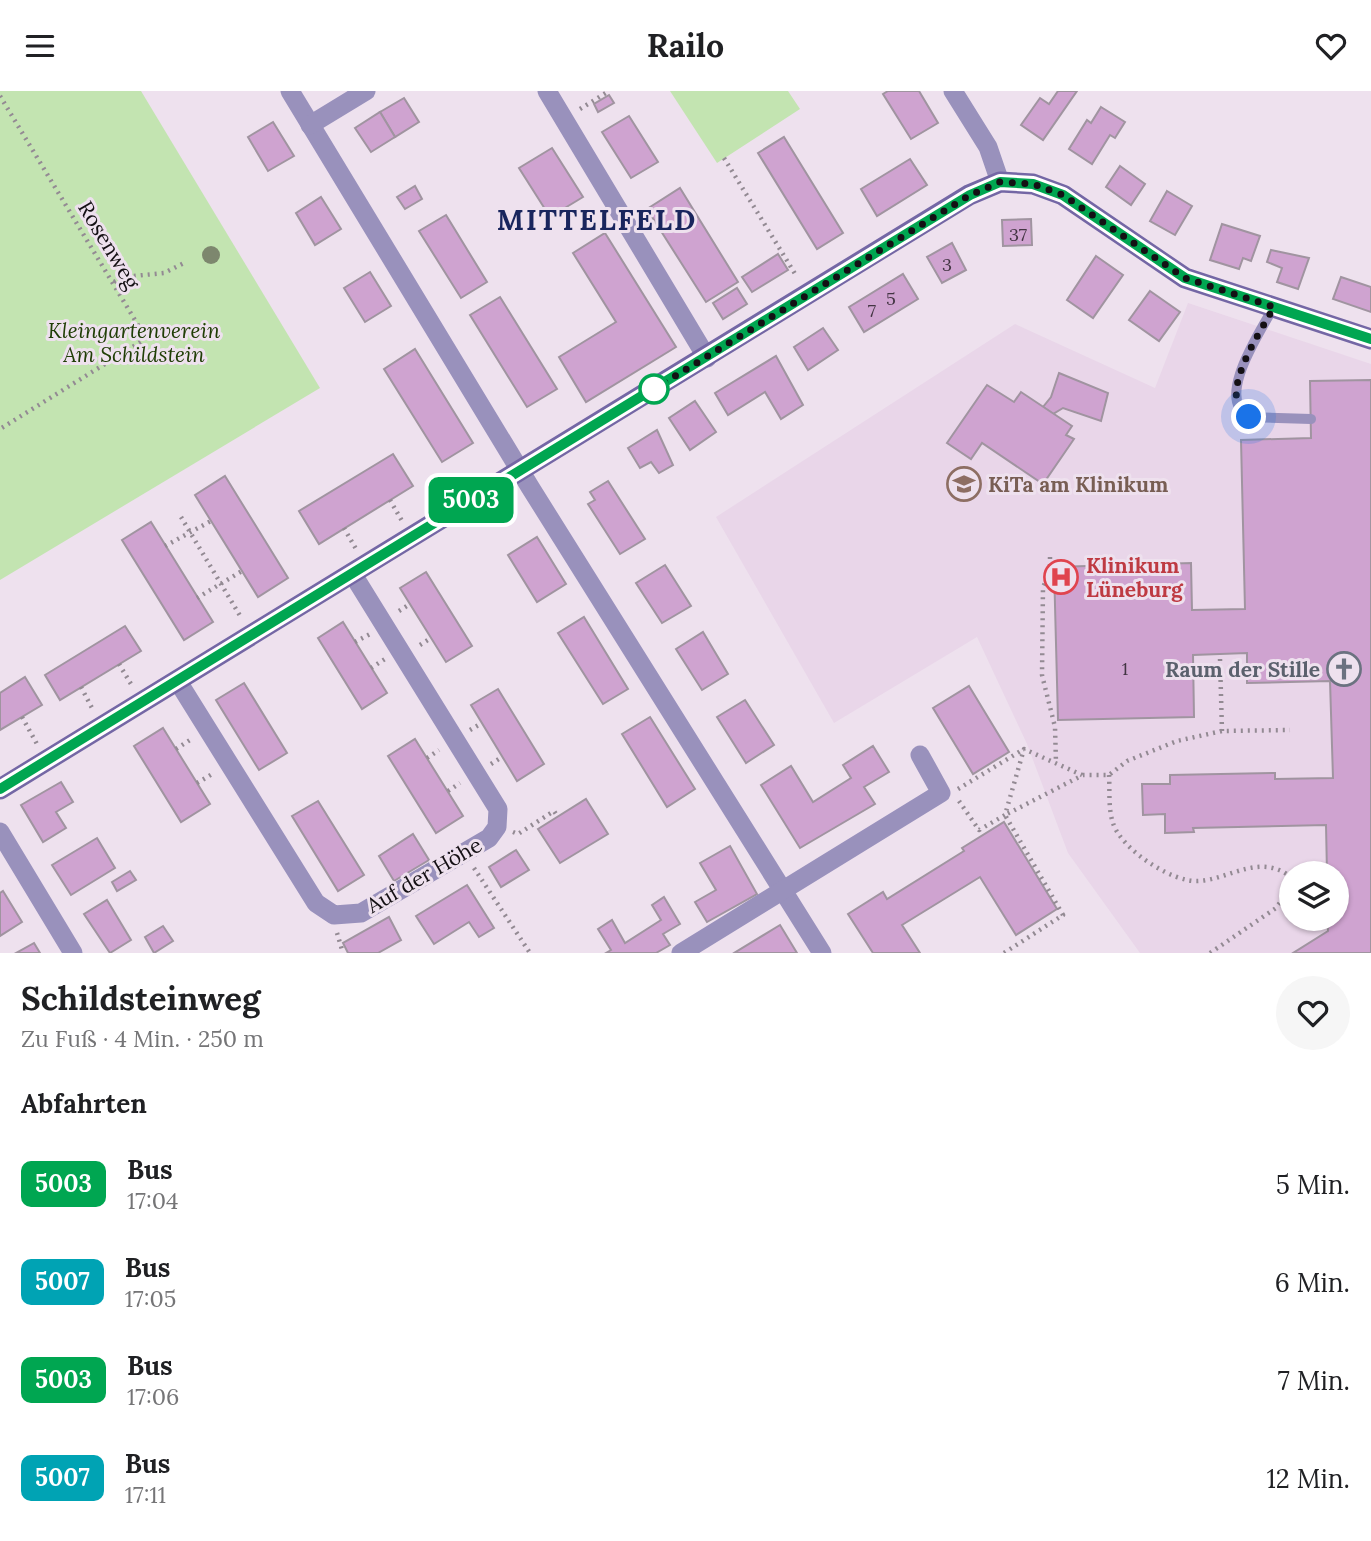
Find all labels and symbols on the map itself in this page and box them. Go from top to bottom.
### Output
street label: Rosenweg [72,196,146,294]
district label: MITTELFELD [497,202,697,238]
house number: 37 [1009,223,1027,246]
house number: 3 [942,253,952,276]
house number: 5 [886,287,896,310]
house number: 7 [868,299,876,322]
park label: Kleingartenverein Am Schildstein [48,317,220,368]
unlabelled marker [639,374,669,404]
your location [1231,399,1266,434]
school or university icon: KiTa am Klinikum [945,465,983,503]
place label: KiTa am Klinikum [988,471,1168,498]
line badge: 5003 [422,477,520,523]
place label: Klinikum Lüneburg [1086,552,1184,603]
hospital icon: Klinikum Lüneburg [1042,558,1080,596]
church icon: Raum der Stille [1325,650,1363,688]
place label: Raum der Stille [1165,656,1320,683]
house number: 1 [1122,657,1128,680]
street label: Auf der Höhe [361,831,487,919]

